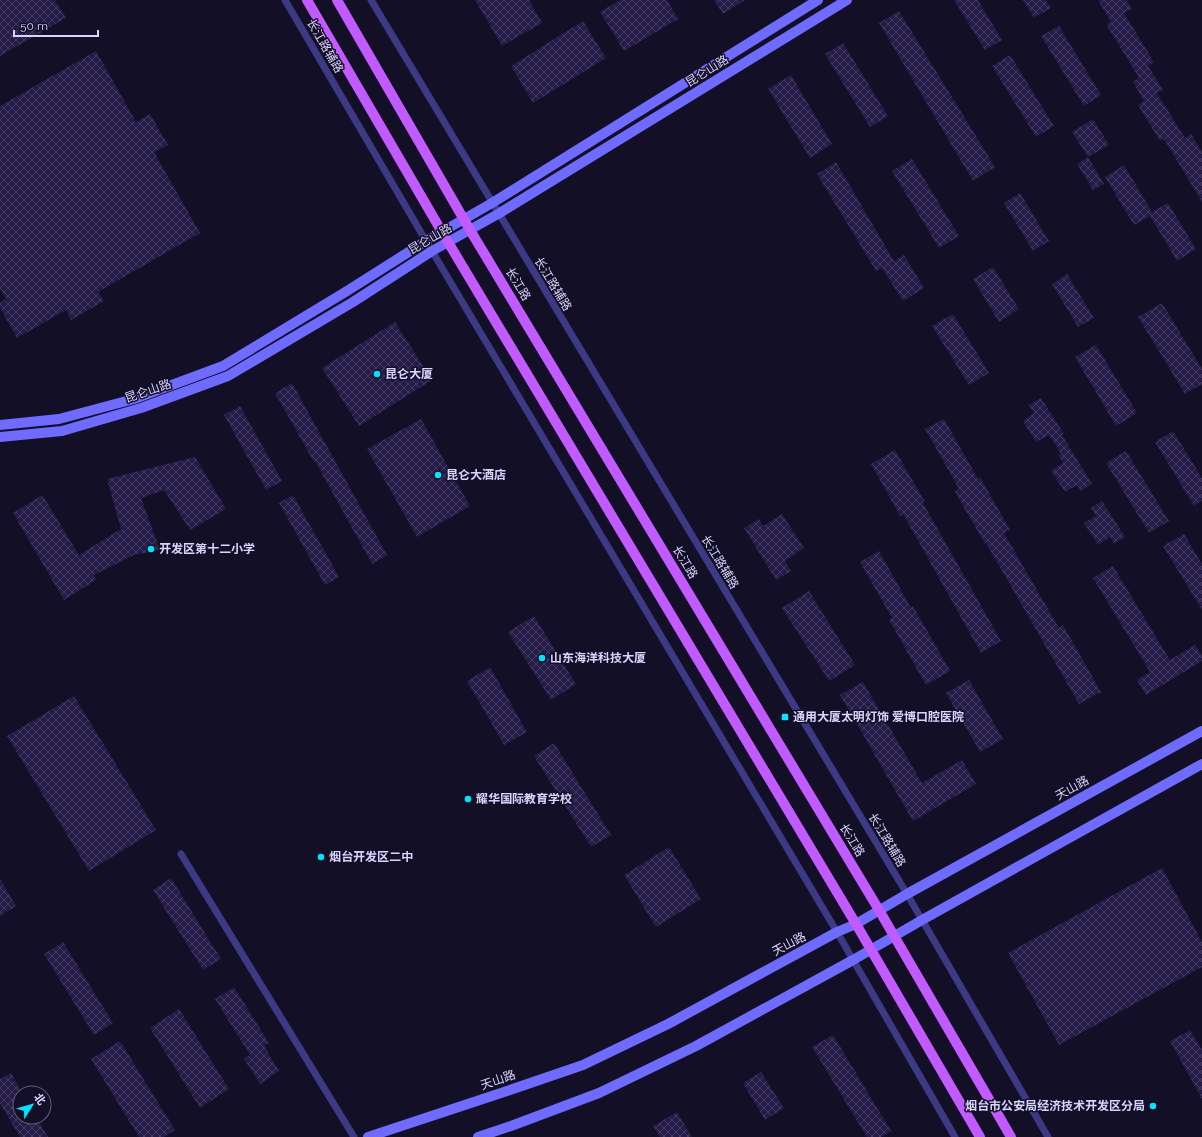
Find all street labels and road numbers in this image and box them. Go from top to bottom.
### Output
street label: 长江路辅路 [304,17,346,75]
street label: 昆仑山路 [683,52,731,90]
street label: 昆仑山路 [406,221,454,257]
street label: 长江路辅路 [532,255,574,313]
street label: 长江路 [503,265,533,303]
street label: 昆仑山路 [123,377,173,405]
street label: 长江路辅路 [699,533,741,591]
street label: 长江路 [670,543,700,581]
street label: 天山路 [1053,773,1091,803]
street label: 长江路辅路 [866,811,908,869]
street label: 长江路 [837,821,867,859]
street label: 天山路 [770,929,808,959]
street label: 天山路 [479,1068,517,1092]

